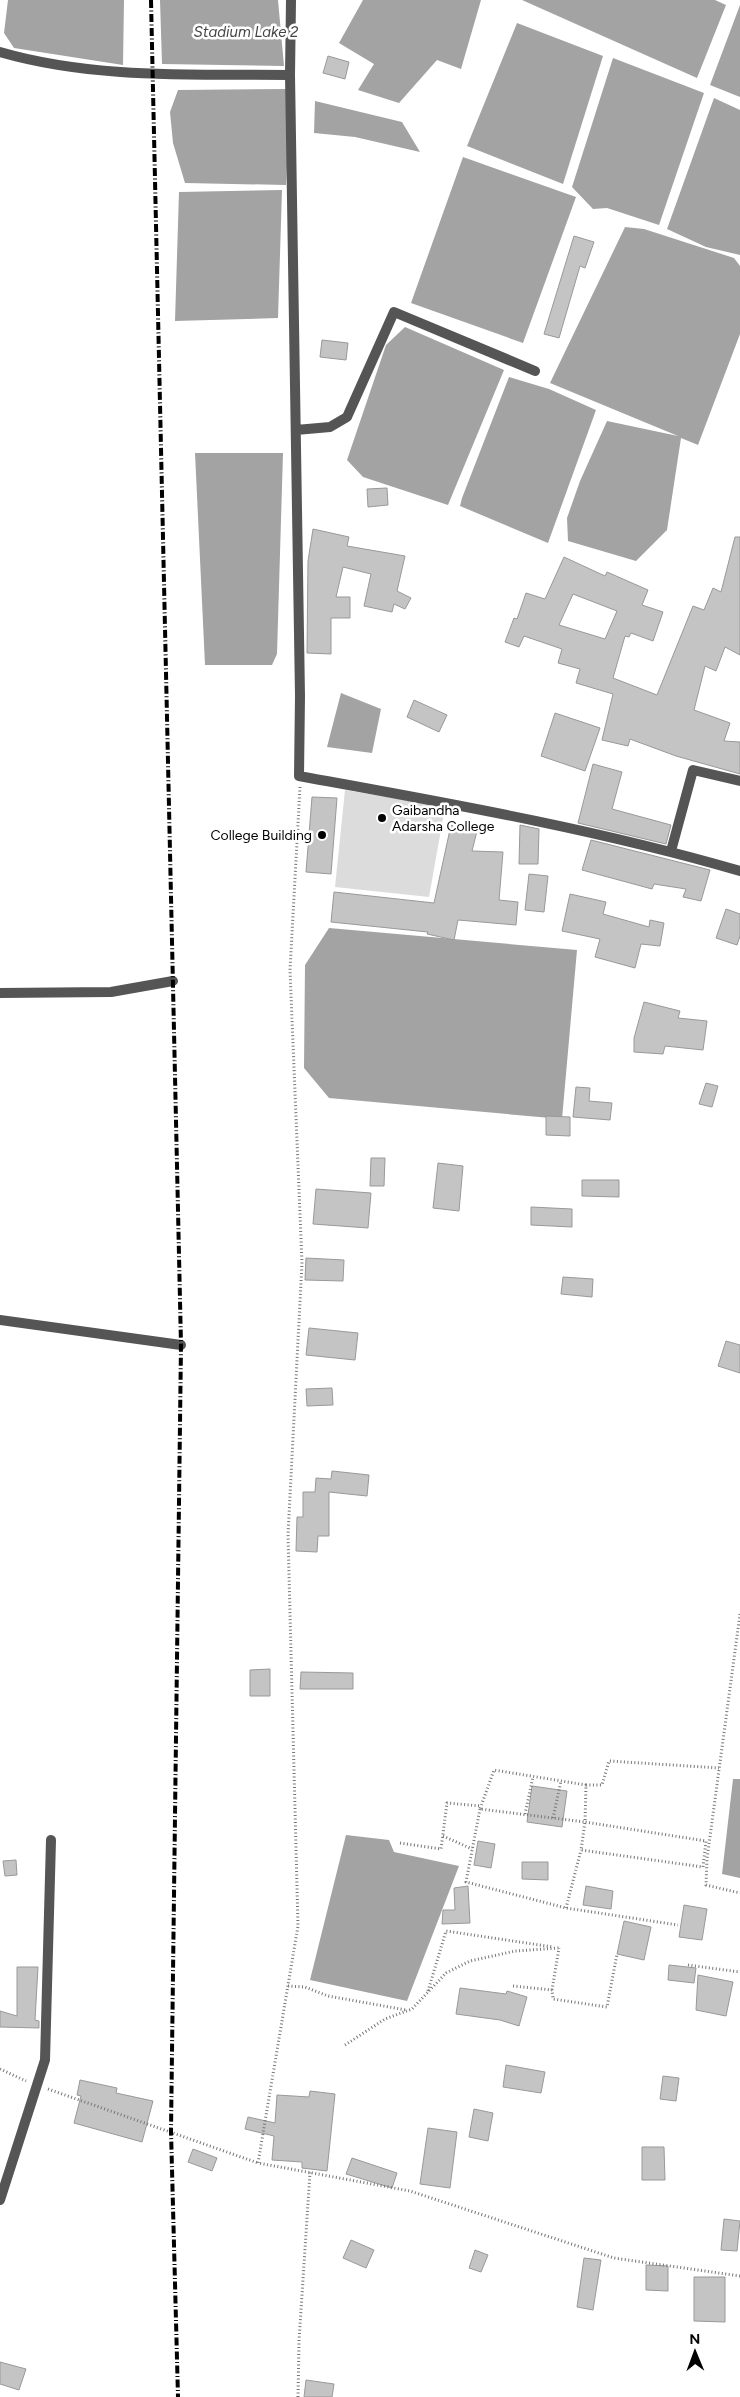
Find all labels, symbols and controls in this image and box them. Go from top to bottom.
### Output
water label: Stadium Lake 2 [194,23,299,41]
place label: Gaibandha Adarsha College [392,802,495,835]
marker: Gaibandha Adarsha College [376,812,388,824]
place label: College Building [210,827,312,844]
marker: College Building [316,829,328,841]
north arrow [670,2327,720,2377]
text: N [689,2331,700,2348]

